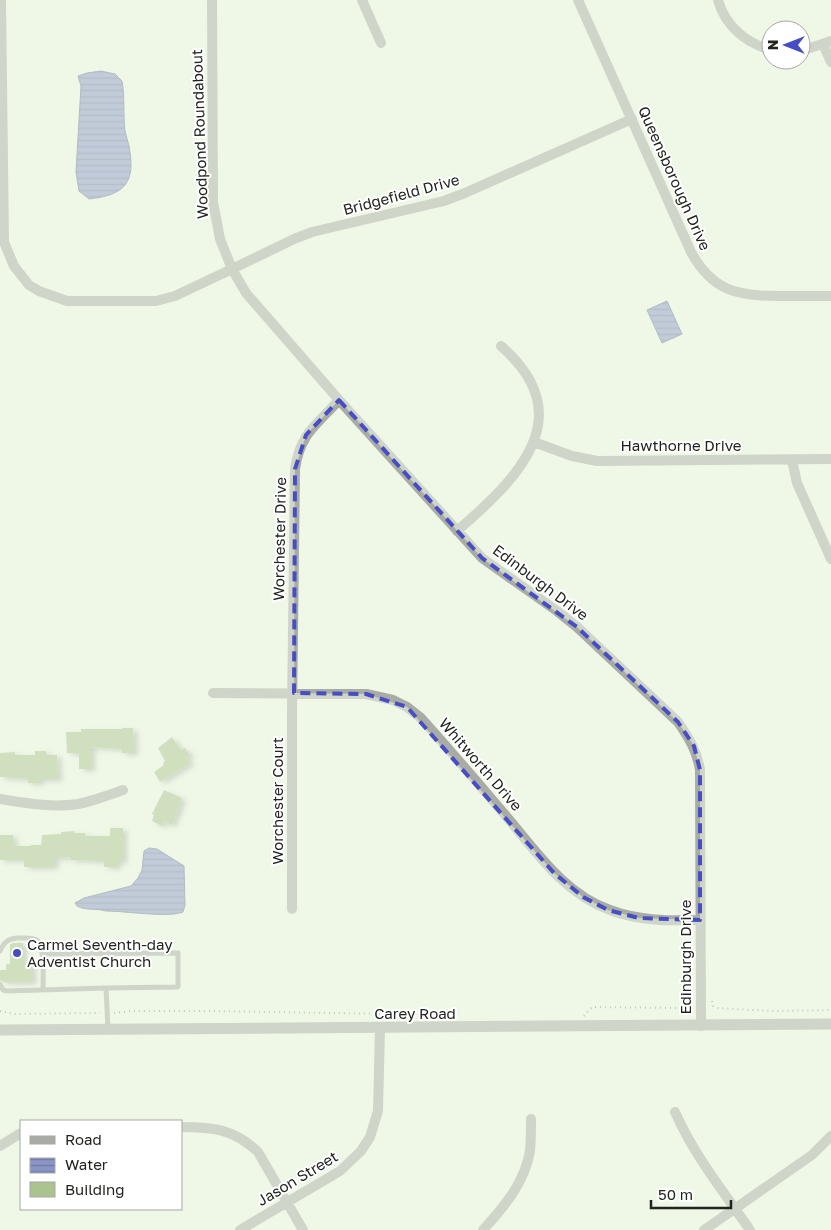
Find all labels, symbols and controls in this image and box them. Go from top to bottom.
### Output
north arrow [761,20,811,70]
text: N [764,40,781,50]
street label: Woodpond Roundabout [187,49,211,219]
street label: Queensborough Drive [635,103,715,253]
street label: Bridgefield Drive [341,170,462,218]
street label: Hawthorne Drive [620,436,742,454]
street label: Worchester Drive [269,477,289,601]
street label: Edinburgh Drive [490,540,593,624]
street label: Whitworth Drive [436,714,526,814]
street label: Worchester Court [268,737,286,865]
street label: Edinburgh Drive [676,899,694,1014]
place label: Carmel Seventh-day Adventist Church [27,935,173,970]
marker: Carmel Seventh-day Adventist Church [11,947,23,959]
street label: Carey Road [374,1004,456,1022]
legend [20,1120,182,1210]
text: Road [65,1130,102,1148]
street label: Jason Street [253,1147,341,1209]
text: Water [65,1155,108,1173]
scale bar [651,1178,731,1210]
text: Building [65,1180,125,1198]
text: 50 m [658,1185,693,1203]

